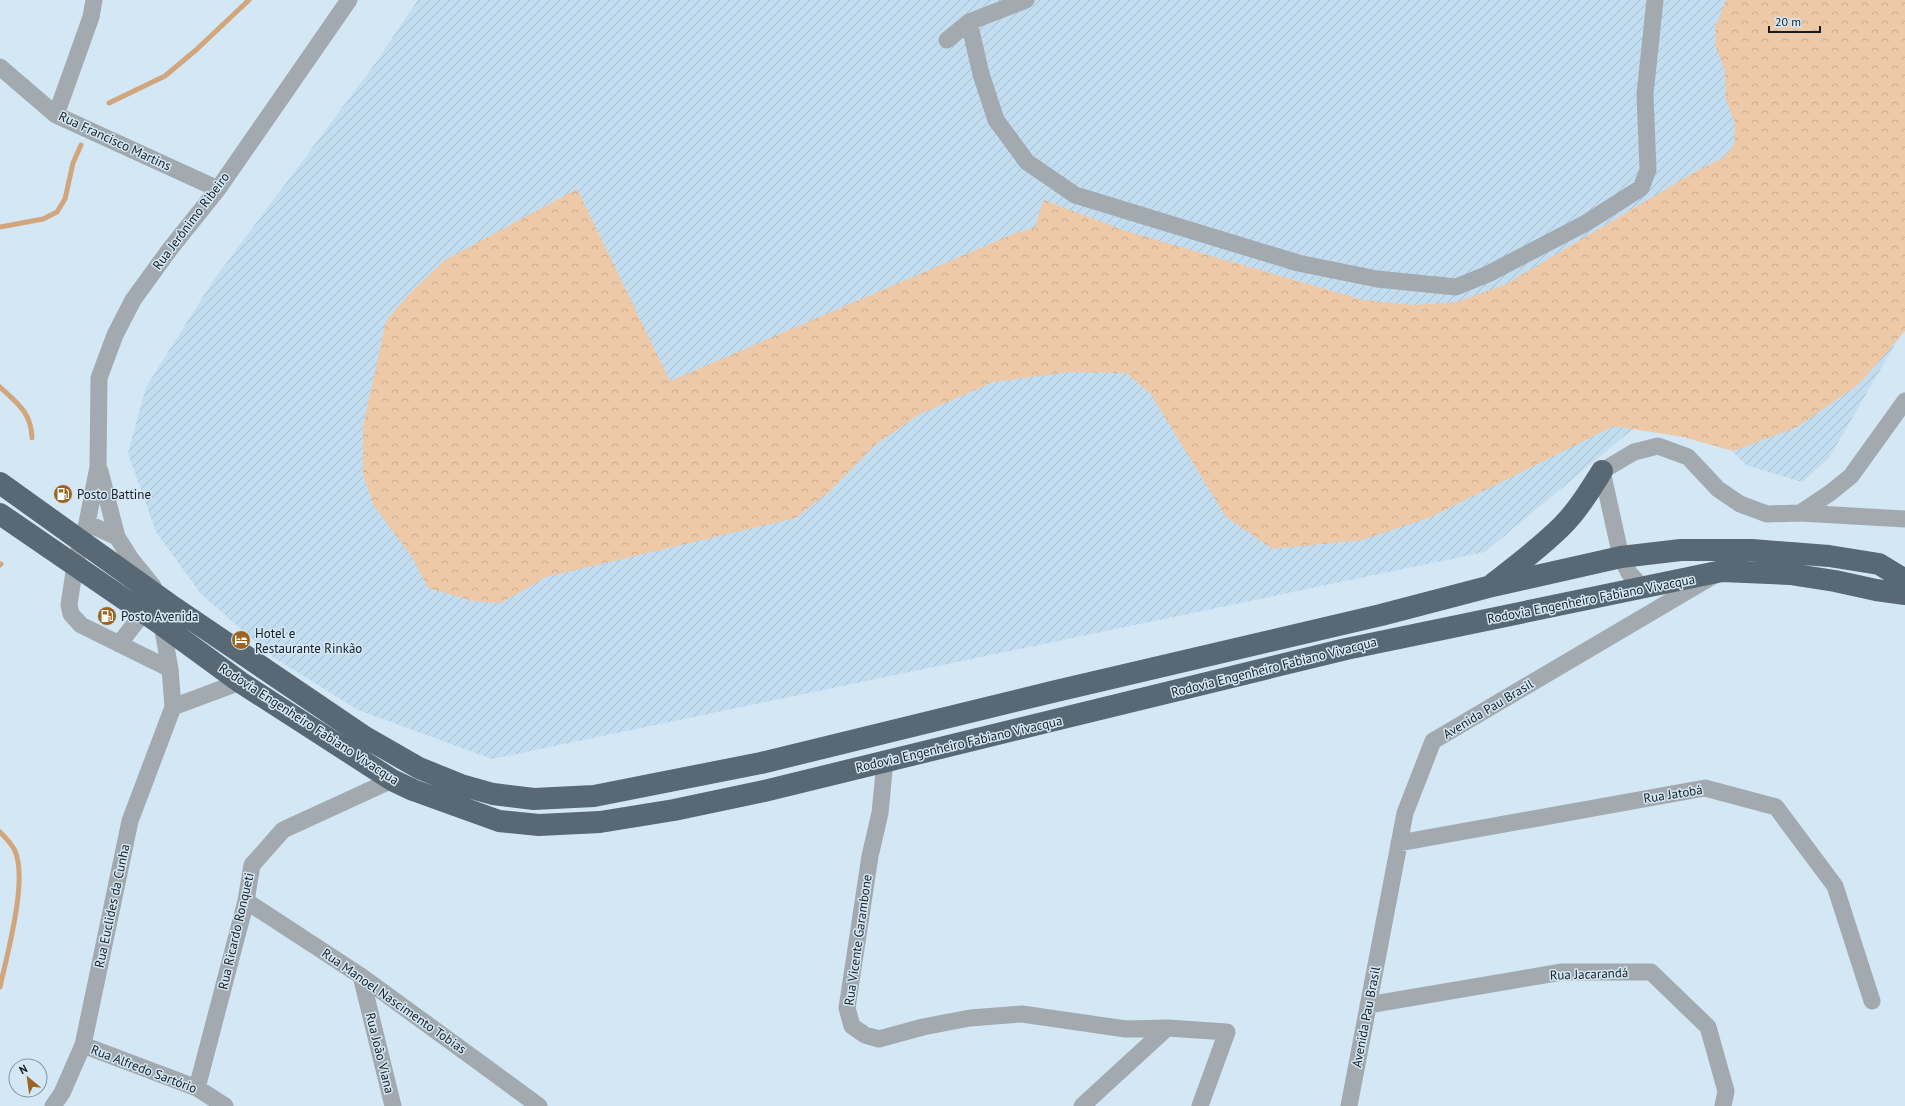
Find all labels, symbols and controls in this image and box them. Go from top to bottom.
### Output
scale bar [1769,8,1820,34]
text: 20 m [1775,14,1801,29]
street label: Rua Francisco Martins [56,108,174,174]
street label: Rua Jerônimo Ribeiro [149,169,233,273]
fuel station icon: Posto Battine [52,483,74,505]
place label: Posto Battine [77,486,151,503]
street label: Rodovia Engenheiro Fabiano Vivacqua [1486,571,1696,627]
fuel station icon: Posto Avenida [96,605,118,627]
place label: Posto Avenida [121,608,198,625]
place label: Hotel e Restaurante Rinkão [255,625,362,657]
hotel icon: Hotel e Restaurante Rinkão [230,629,252,651]
street label: Rodovia Engenheiro Fabiano Vivacqua [1169,633,1379,701]
street label: Rodovia Engenheiro Fabiano Vivacqua [216,659,402,789]
street label: Avenida Pau Brasil [1440,675,1536,743]
street label: Rodovia Engenheiro Fabiano Vivacqua [854,712,1064,776]
street label: Rua Jatobá [1642,781,1704,807]
street label: Rua Euclides da Cunha [91,843,133,969]
street label: Rua Ricardo Ronqueti [214,871,258,991]
street label: Rua Vicente Garambone [840,873,876,1007]
street label: Rua Manoel Nascimento Tobias [318,944,470,1058]
street label: Rua Jacarandá [1549,964,1629,984]
street label: Avenida Pau Brasil [1348,965,1384,1069]
street label: Rua João Viana [362,1011,398,1095]
street label: Rua Alfredo Sartório [88,1041,200,1097]
north arrow [8,1058,48,1098]
text: N [17,1061,30,1077]

